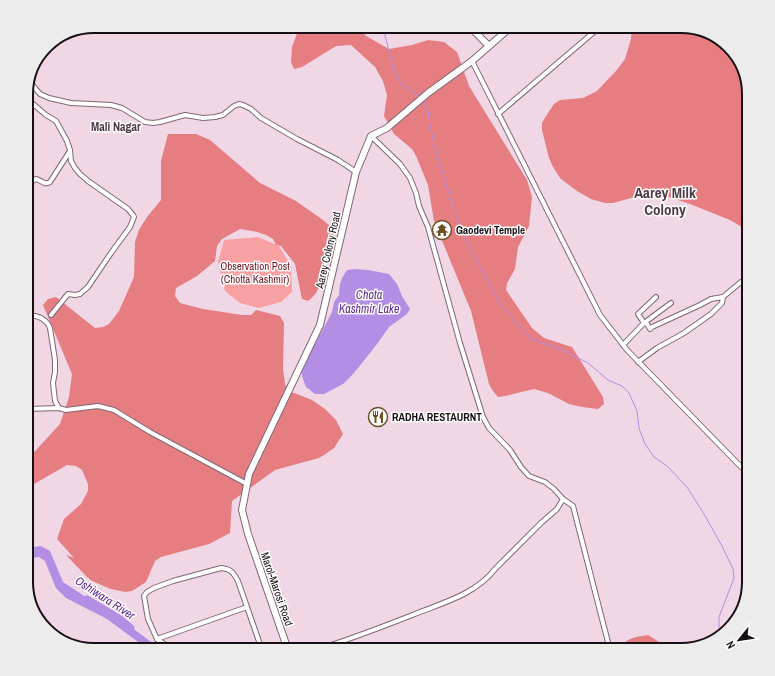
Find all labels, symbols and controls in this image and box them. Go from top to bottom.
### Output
district label: Mali Nagar [91,119,141,135]
district label: Aarey Milk Colony [634,182,696,220]
street label: Aarey Colony Road [312,210,344,291]
temple icon: Gaodevi Temple [431,219,453,241]
place label: Gaodevi Temple [456,223,525,237]
park label: Observation Post (Chotta Kashmir) [220,259,290,286]
water label: Chota Kashmir Lake [339,287,400,317]
restaurant icon: RADHA RESTAURNT [367,406,389,428]
place label: RADHA RESTAURNT [392,410,482,424]
street label: Marol-Marosi Road [258,550,296,628]
water label: Oshiwara River [72,573,139,624]
north arrow [719,620,759,660]
text: N [723,639,738,651]

